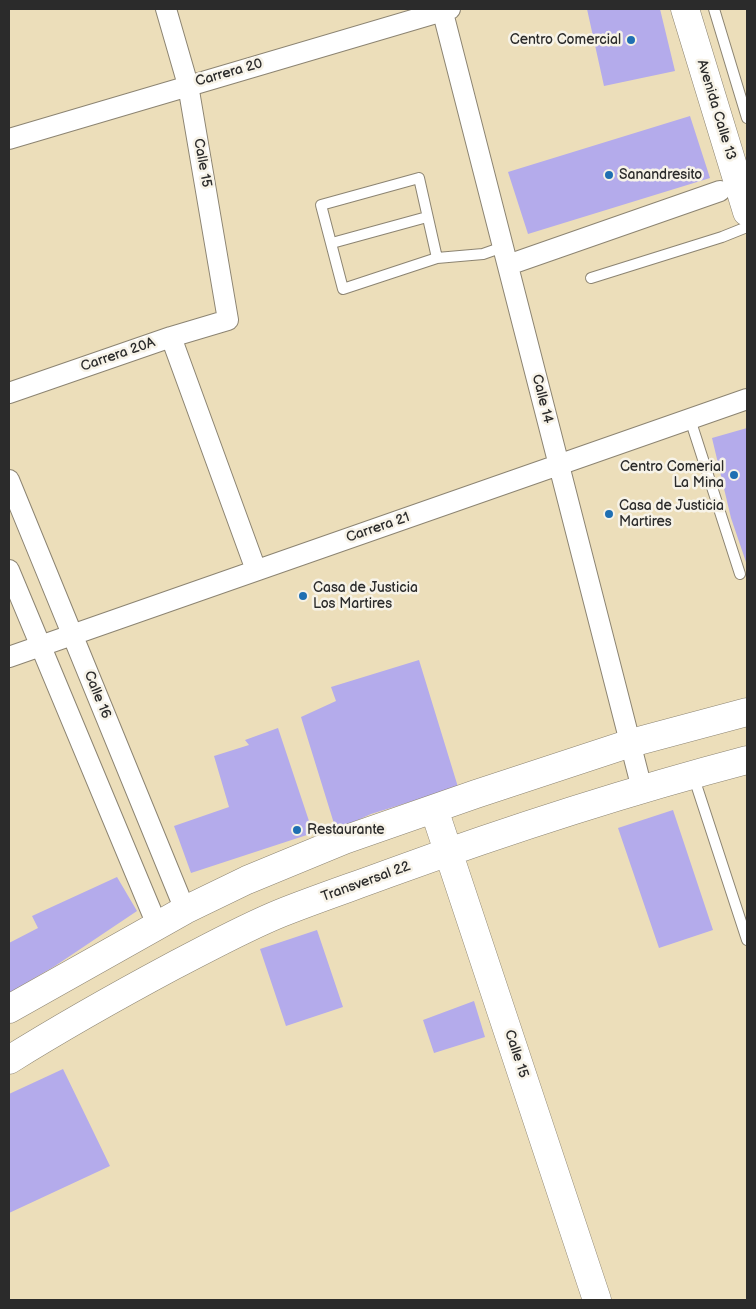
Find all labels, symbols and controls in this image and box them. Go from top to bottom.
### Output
place label: Centro Comercial [510,32,621,48]
marker: Centro Comercial [625,34,637,46]
street label: Carrera 20 [194,55,264,91]
street label: Avenida Calle 13 [693,58,739,162]
street label: Calle 15 [189,137,215,189]
place label: Sanandresito [619,167,702,183]
marker: Sanandresito [603,169,615,181]
street label: Carrera 20A [79,334,157,376]
street label: Calle 14 [528,373,556,425]
place label: Centro Comerial La Mina [620,459,724,492]
marker: Centro Comerial La Mina [728,469,740,481]
place label: Casa de Justicia Martires [619,498,724,530]
marker: Casa de Justicia Martires [603,508,615,520]
street label: Carrera 21 [344,509,412,547]
place label: Casa de Justicia Los Martires [313,580,418,612]
marker: Casa de Justicia Los Martires [297,590,309,602]
street label: Calle 16 [80,669,114,721]
place label: Restaurante [307,822,385,838]
marker: Restaurante [291,824,303,836]
street label: Transversal 22 [319,858,413,906]
street label: Calle 15 [500,1028,532,1080]

